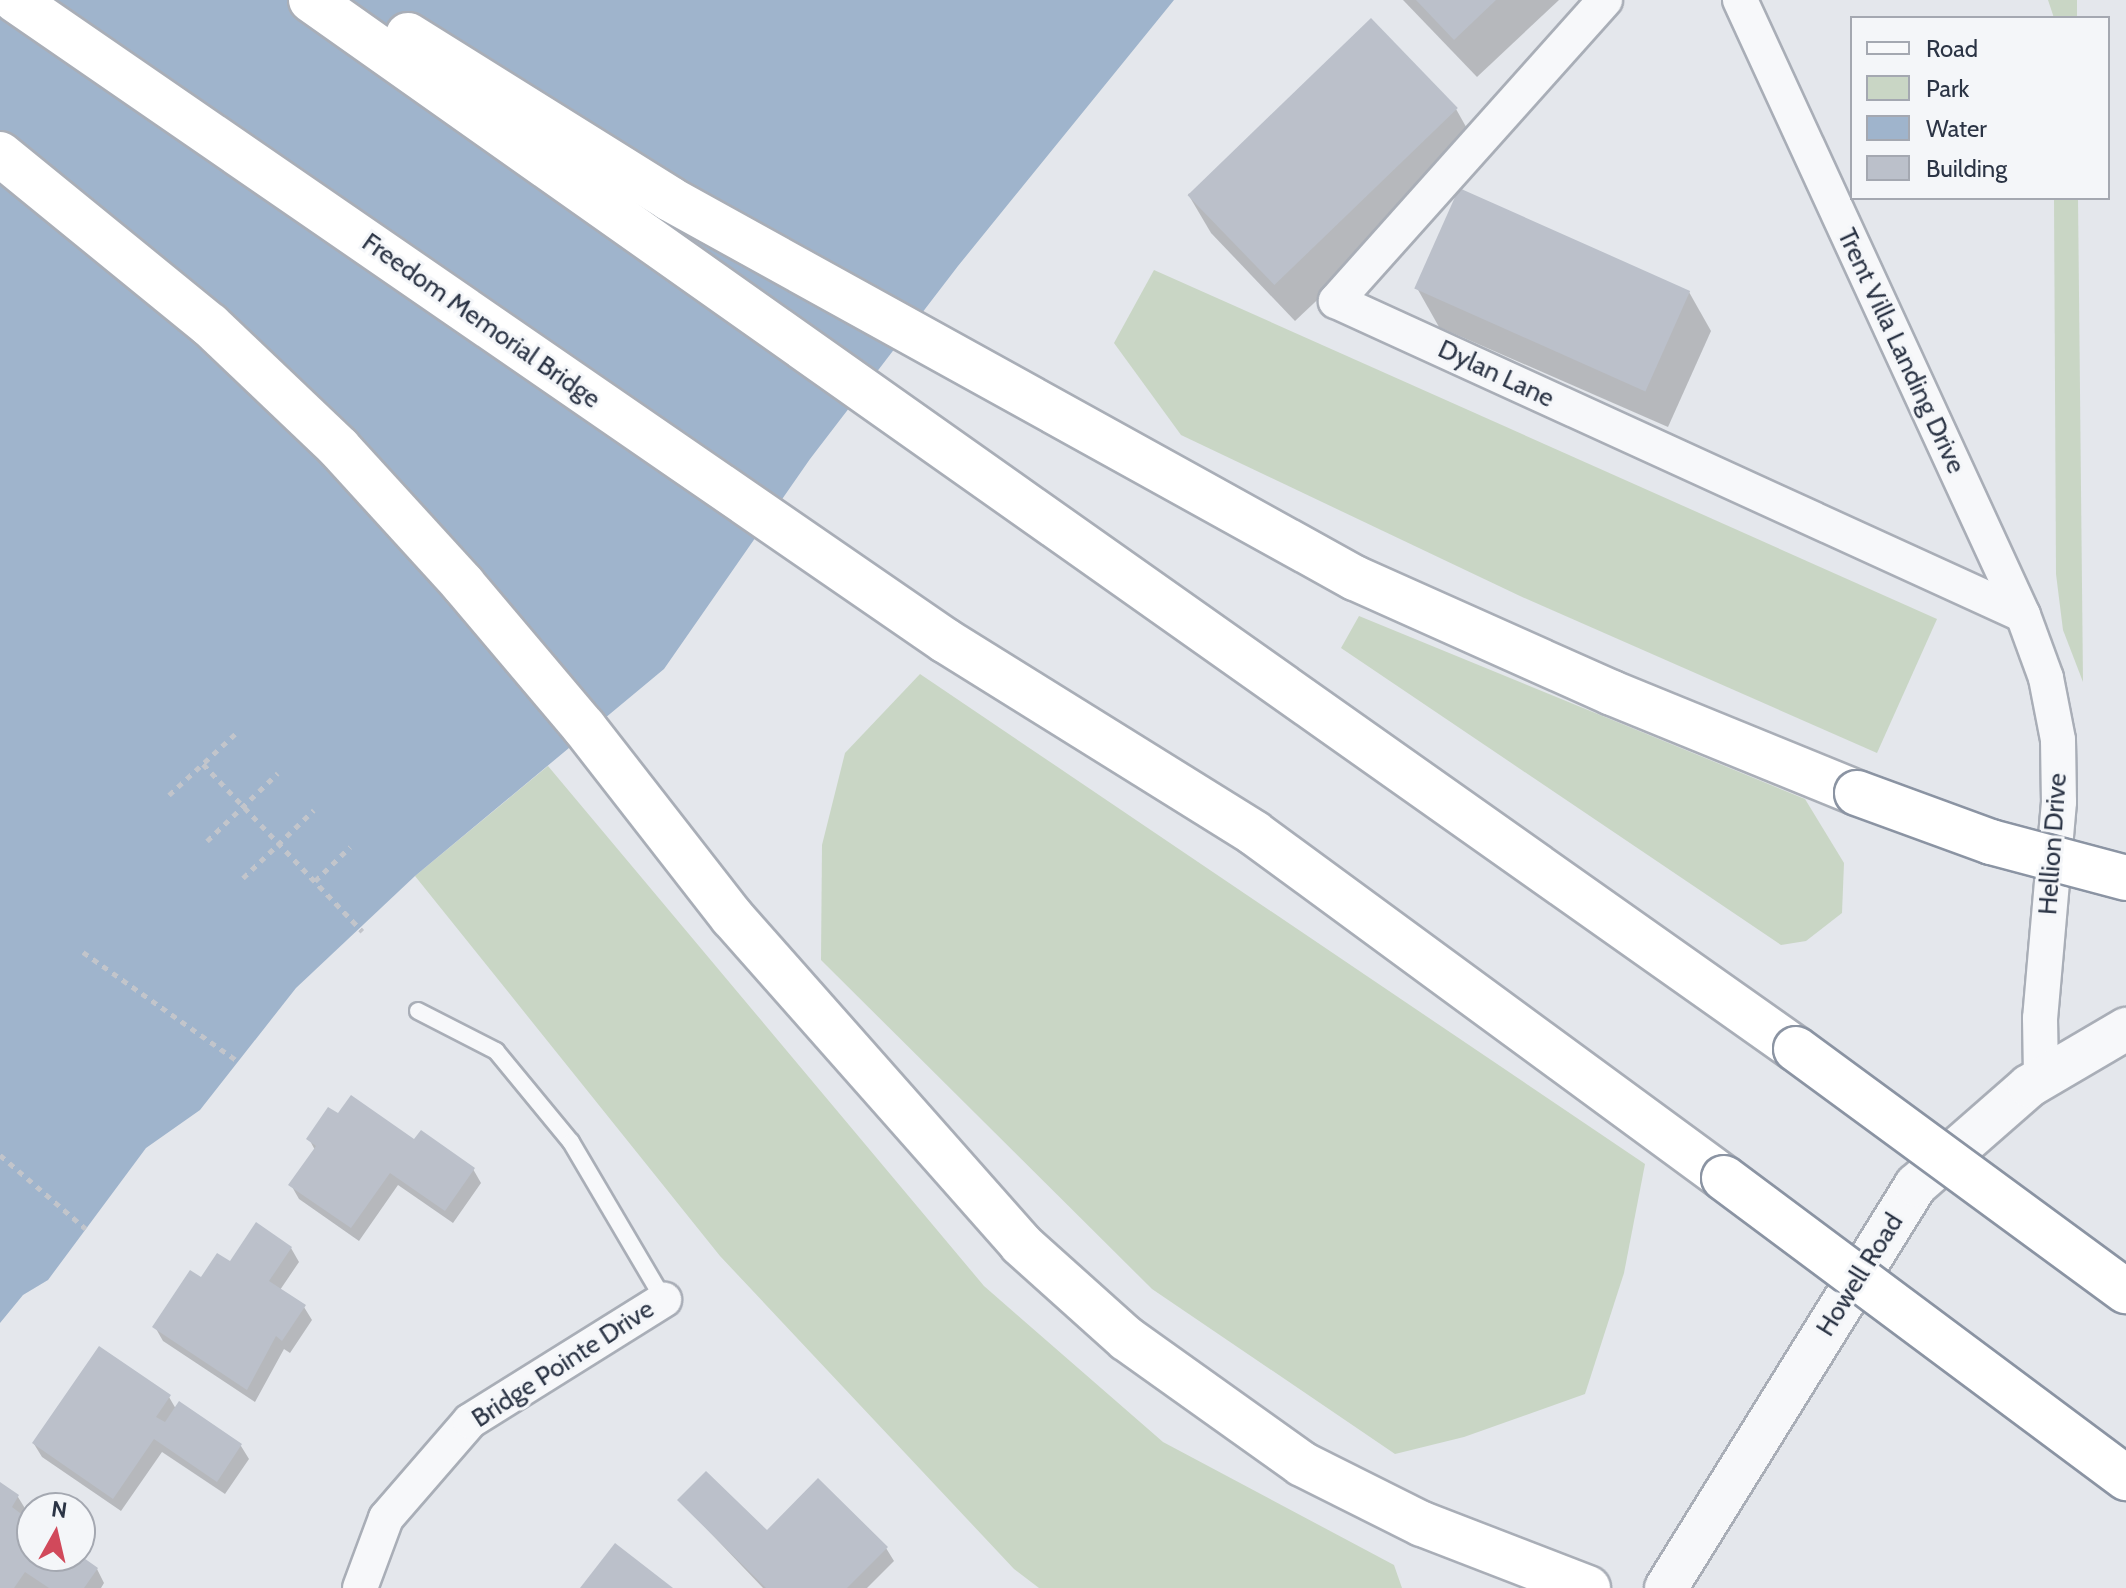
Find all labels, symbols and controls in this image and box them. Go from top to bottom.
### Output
legend [1850,16,2110,200]
text: Road [1926,34,1978,63]
text: Park [1926,74,1969,103]
text: Water [1926,114,1987,143]
text: Building [1926,154,2007,183]
street label: Trent Villa Landing Drive [1831,224,1971,478]
street label: Freedom Memorial Bridge [356,227,606,415]
street label: Dylan Lane [1433,334,1559,414]
street label: Hellion Drive [2032,772,2074,916]
street label: Howell Road [1810,1208,1910,1342]
street label: Bridge Pointe Drive [466,1294,660,1434]
north arrow [16,1492,96,1572]
text: N [50,1495,69,1524]

